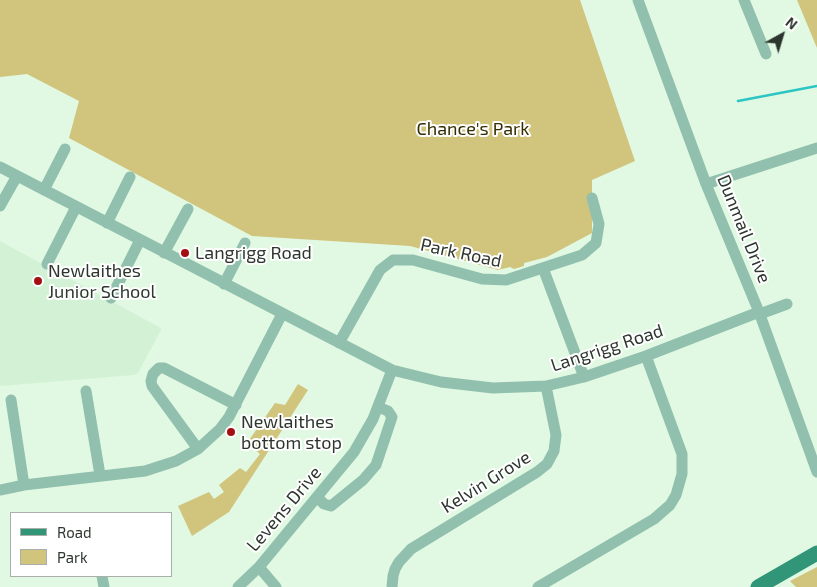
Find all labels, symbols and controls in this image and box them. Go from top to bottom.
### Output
north arrow [757,10,807,60]
text: N [782,13,801,33]
park label: Chance's Park [417,118,529,140]
street label: Dunmail Drive [712,172,776,286]
street label: Park Road [419,234,503,272]
place label: Langrigg Road [195,242,312,264]
marker: Langrigg Road [179,247,191,259]
place label: Newlaithes Junior School [48,260,156,302]
marker: Newlaithes Junior School [32,275,44,287]
street label: Langrigg Road [548,320,666,376]
place label: Newlaithes bottom stop [241,411,342,454]
marker: Newlaithes bottom stop [225,426,237,438]
street label: Kelvin Grove [437,446,535,518]
street label: Levens Drive [242,462,326,556]
legend [10,512,172,577]
text: Road [57,523,92,541]
text: Park [57,548,88,566]

